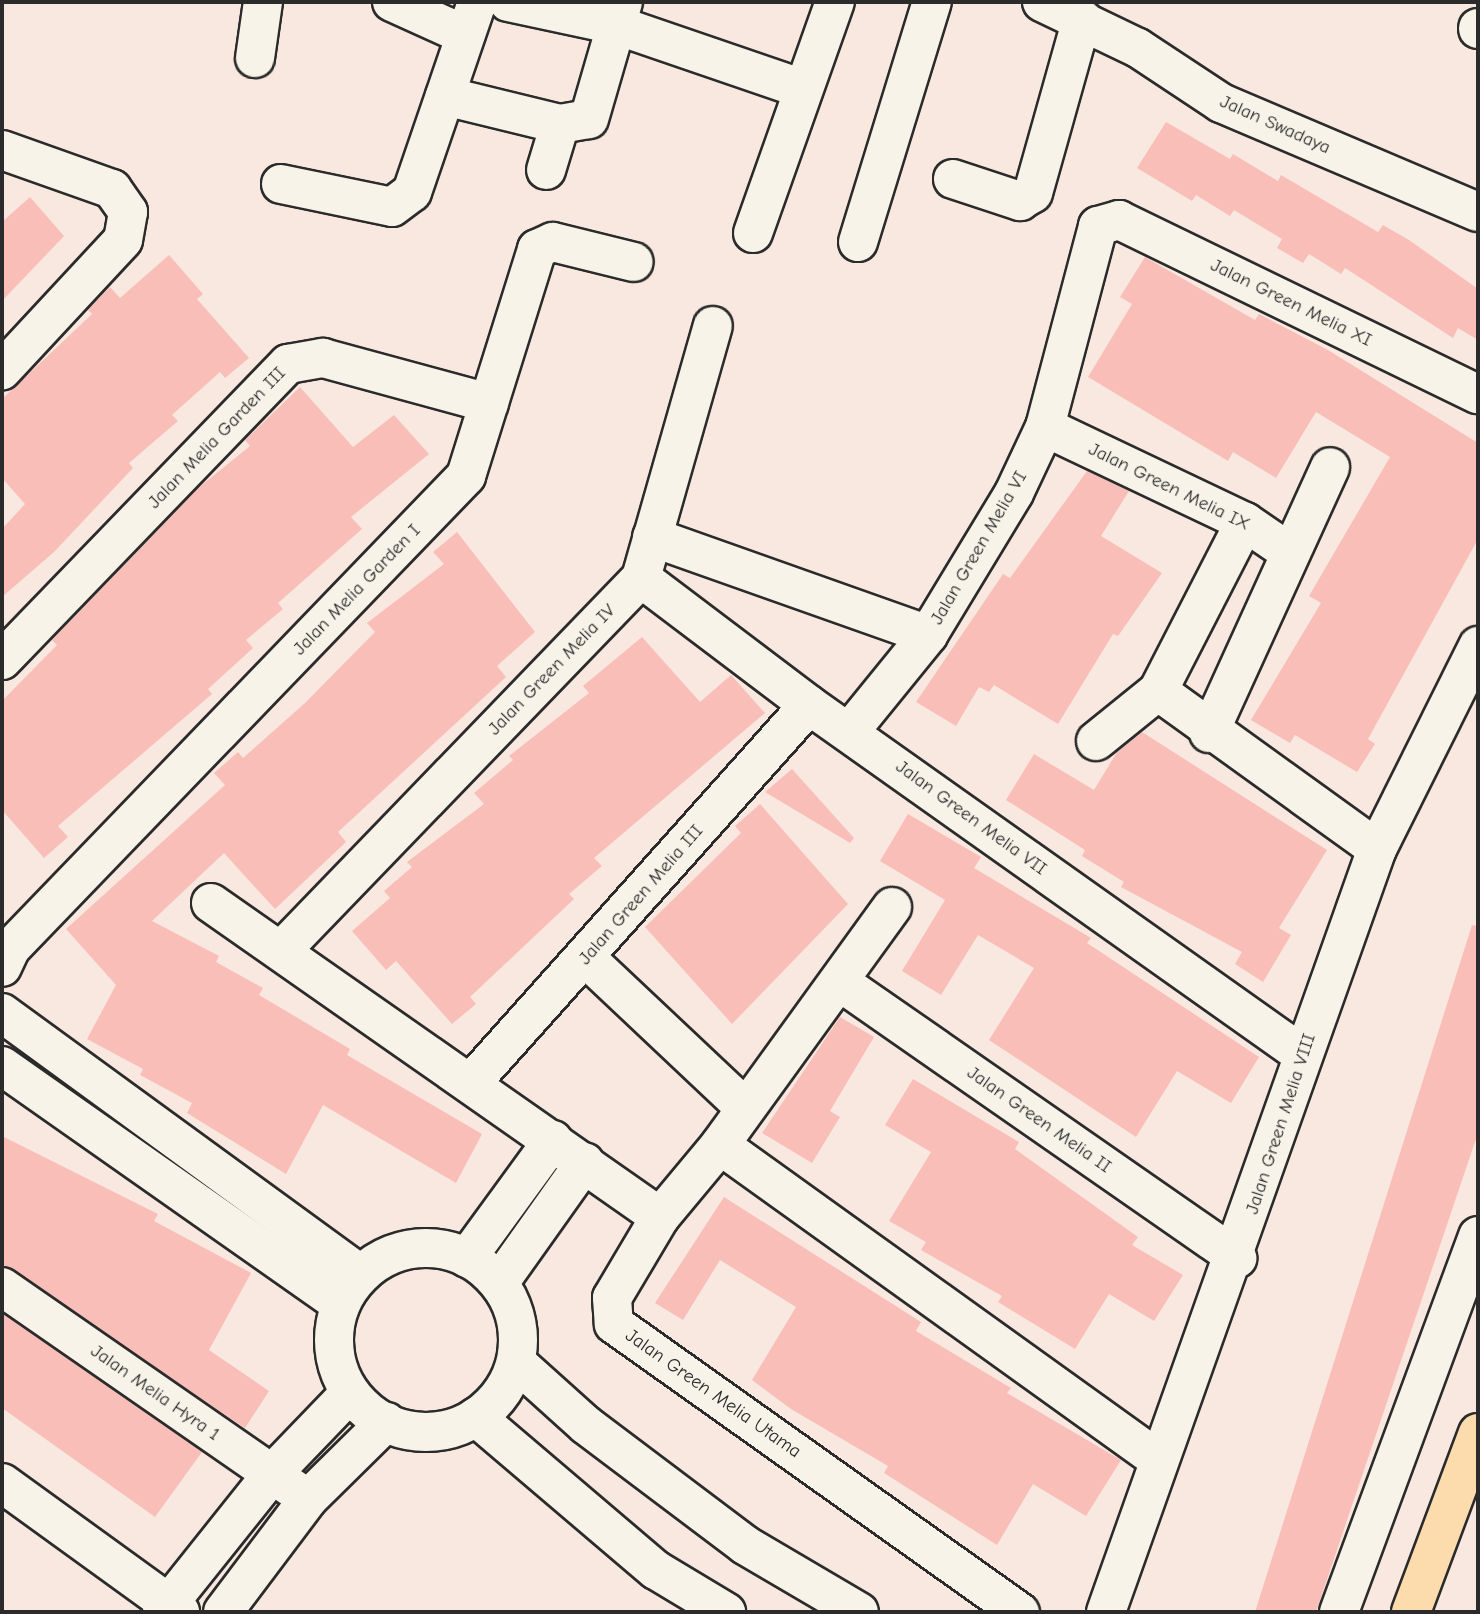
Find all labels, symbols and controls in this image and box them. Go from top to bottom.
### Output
street label: Jalan Swadaya [1216,90,1334,160]
street label: Jalan Green Melia XI [1207,254,1375,352]
street label: Jalan Melia Garden III [143,362,291,514]
street label: Jalan Green Melia IX [1085,438,1253,536]
street label: Jalan Green Melia VI [926,467,1032,629]
street label: Jalan Melia Garden I [288,520,426,660]
street label: Jalan Green Melia IV [483,600,621,740]
street label: Jalan Green Melia VII [891,756,1051,880]
street label: Jalan Green Melia III [574,820,708,970]
street label: Jalan Green Melia VIII [1241,1031,1321,1217]
street label: Jalan Green Melia II [962,1062,1116,1178]
street label: Jalan Green Melia Utama [621,1325,805,1463]
street label: Jalan Melia Hyra 1 [86,1340,224,1446]

